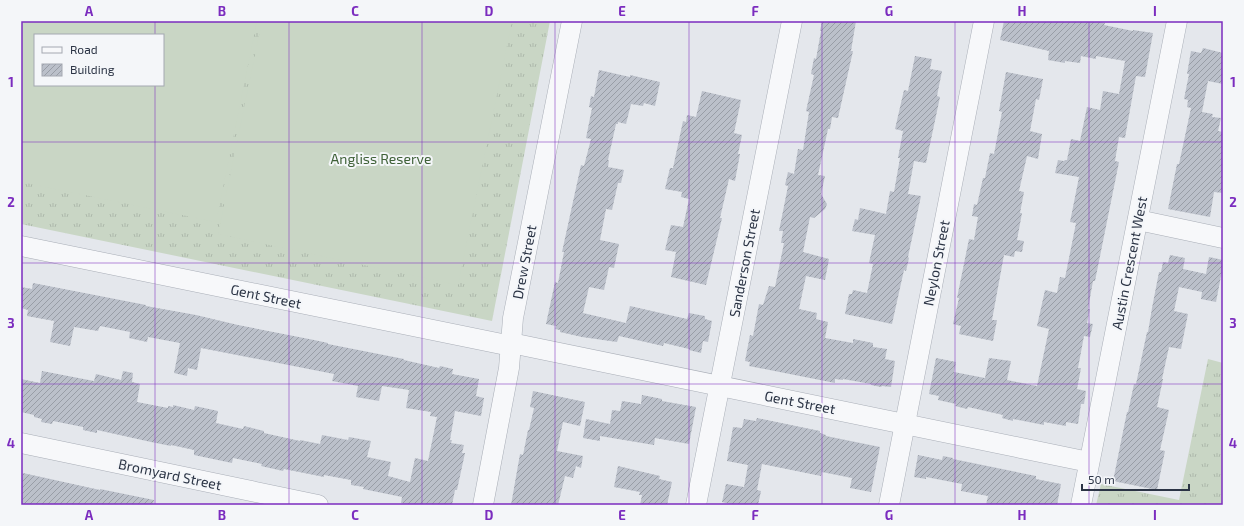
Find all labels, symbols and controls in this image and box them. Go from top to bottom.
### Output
text: A [85,3,94,19]
text: B [218,3,226,19]
text: C [351,3,359,19]
text: D [485,3,494,19]
text: E [618,3,626,19]
text: F [751,3,759,19]
text: G [885,3,893,19]
text: H [1018,3,1027,19]
text: I [1153,3,1157,19]
legend [34,34,164,86]
text: Road [70,42,98,56]
text: Building [70,62,115,76]
text: 1 [8,74,14,90]
text: 1 [1230,74,1236,90]
park label: Angliss Reserve [331,150,431,167]
text: 2 [7,194,15,210]
text: 2 [1229,194,1237,210]
street label: Austin Crescent West [1108,195,1150,331]
street label: Sanderson Street [725,207,763,319]
street label: Neylon Street [919,219,953,307]
street label: Drew Street [508,223,540,301]
street label: Gent Street [229,280,303,312]
text: 3 [7,315,15,331]
text: 3 [1229,315,1237,331]
street label: Gent Street [763,387,837,417]
text: 4 [7,435,15,451]
text: 4 [1229,435,1237,451]
street label: Bromyard Street [117,455,223,493]
scale bar [1082,466,1189,492]
text: 50 m [1088,472,1115,486]
text: A [85,507,94,523]
text: B [218,507,226,523]
text: C [351,507,359,523]
text: D [485,507,494,523]
text: E [618,507,626,523]
text: F [751,507,759,523]
text: G [885,507,893,523]
text: H [1018,507,1027,523]
text: I [1153,507,1157,523]

